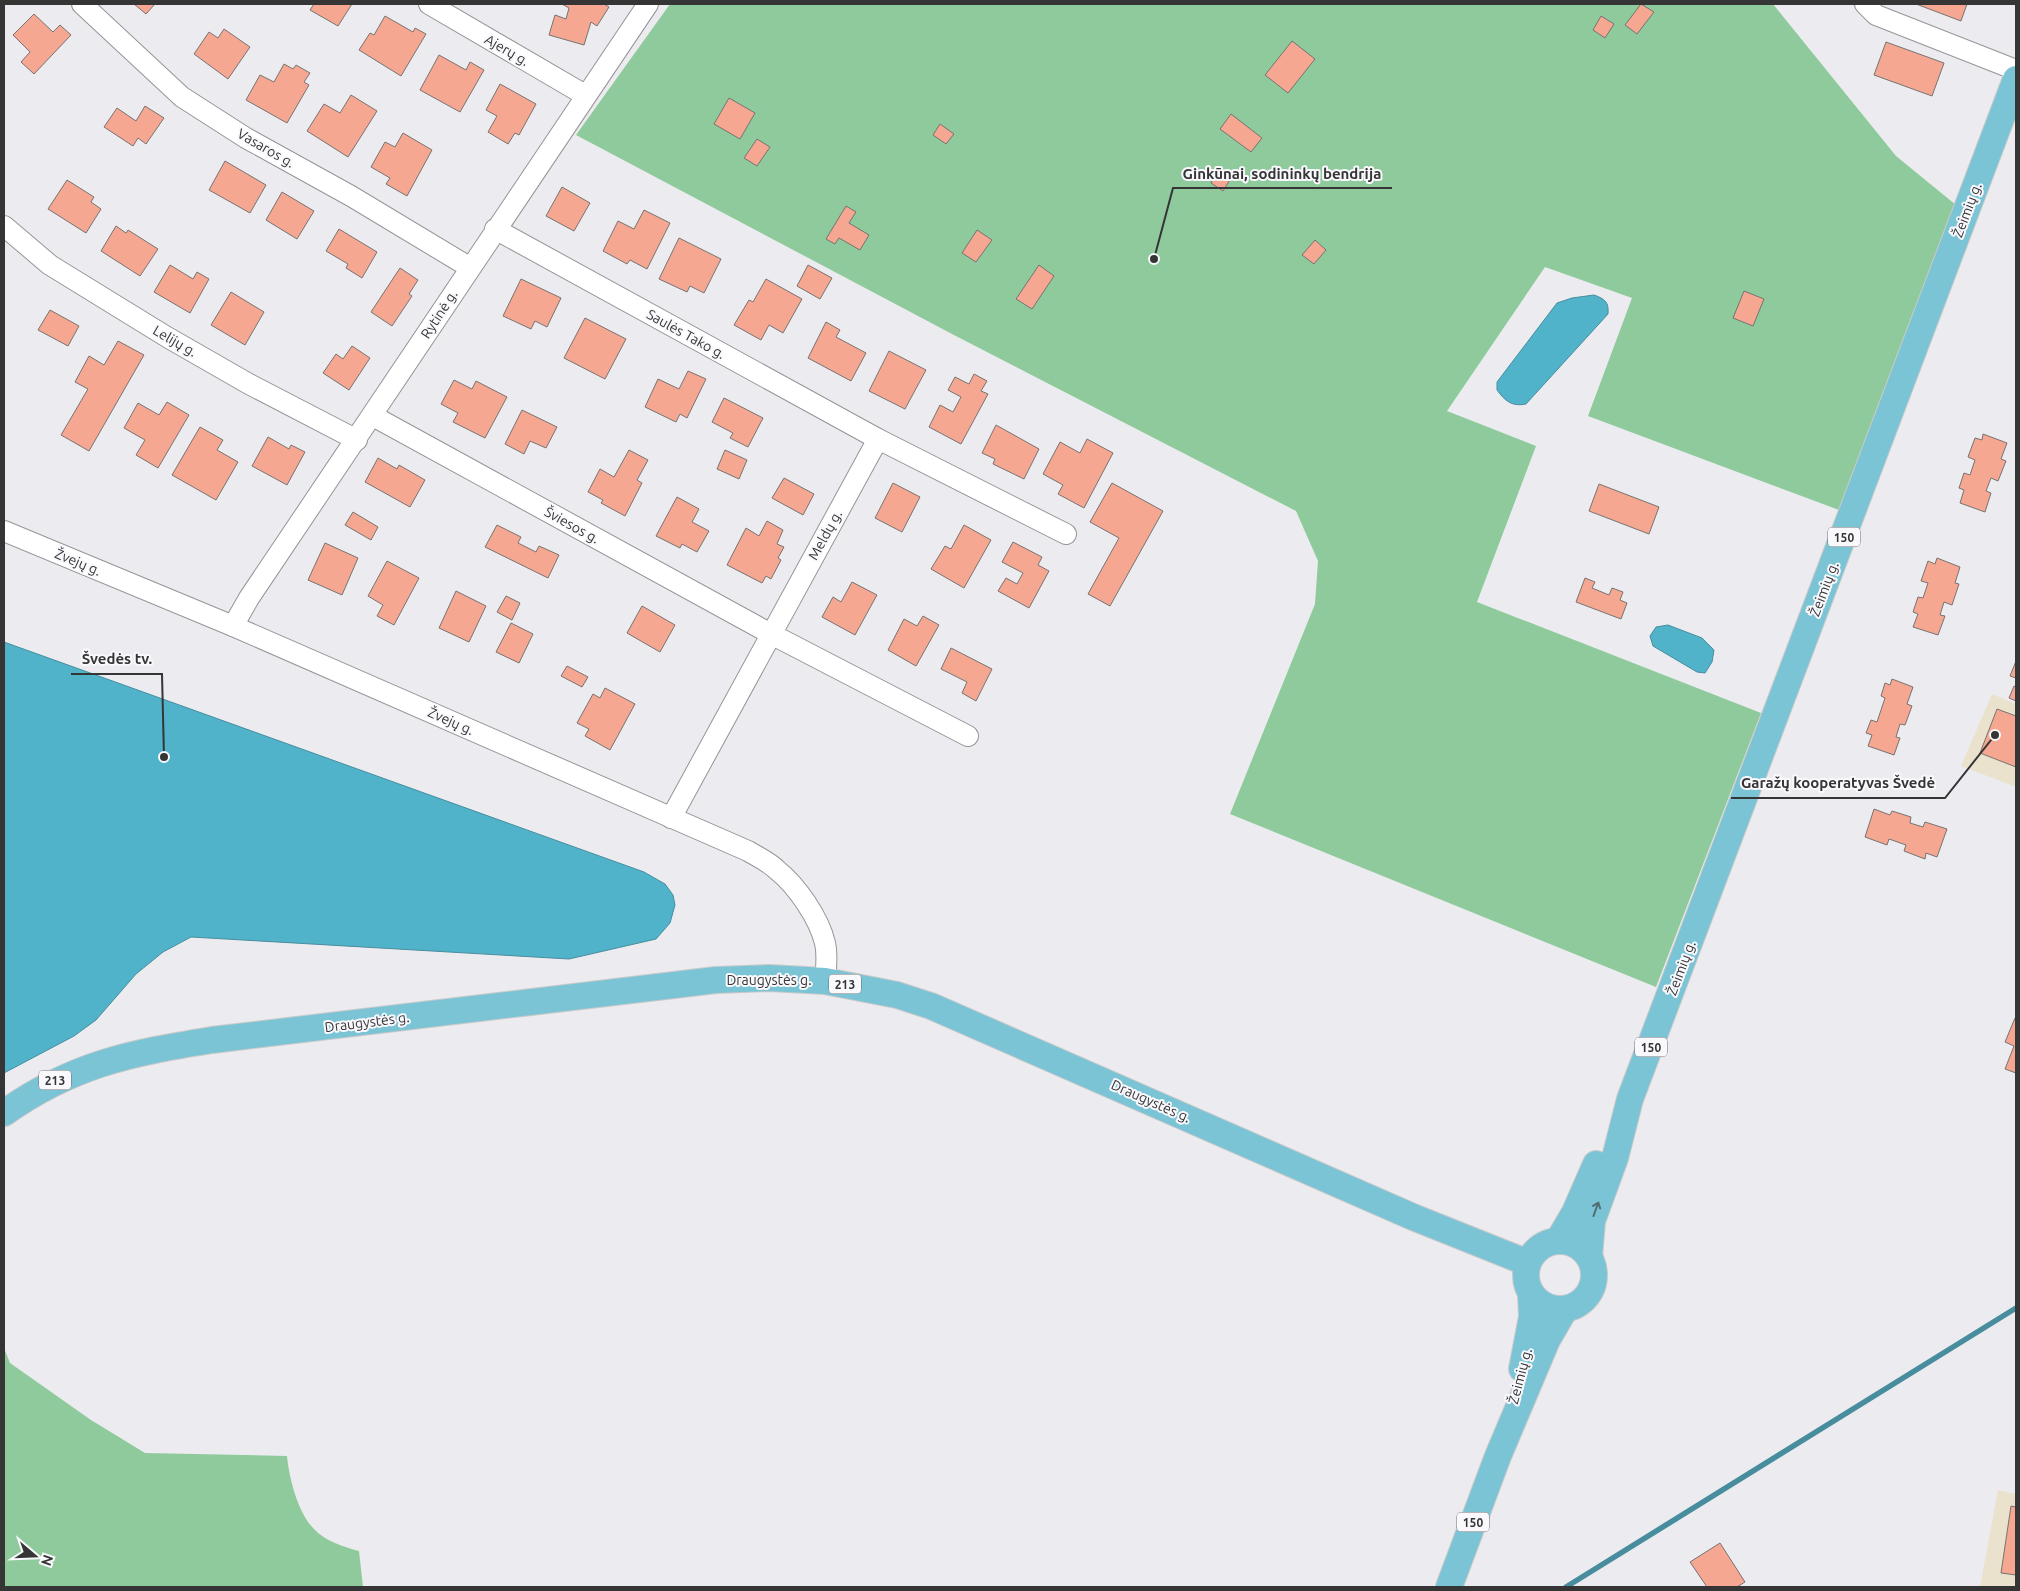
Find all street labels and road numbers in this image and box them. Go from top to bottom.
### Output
street label: Ajerų g. [482,31,532,69]
street label: Vasaros g. [235,125,297,171]
street label: Žeimių g. [1948,180,1985,240]
street label: Rytinė g. [417,287,461,341]
street label: Saulės Tako g. [644,306,728,362]
street label: Lelijų g. [150,322,200,360]
street label: Šviesos g. [542,503,603,547]
street label: Meldų g. [805,507,845,563]
road number: 150 [1828,528,1860,546]
street label: Žvejų g. [53,544,104,579]
street label: Žeimių g. [1805,559,1842,619]
street label: Žvejų g. [426,703,477,738]
street label: Žeimių g. [1662,938,1699,998]
street label: Draugystės g. [726,972,812,988]
road number: 213 [829,974,861,994]
street label: Draugystės g. [324,1009,410,1035]
road number: 150 [1635,1038,1667,1056]
road number: 213 [39,1070,71,1090]
street label: Draugystės g. [1109,1076,1193,1126]
street label: Žeimių g. [1504,1346,1535,1406]
road number: 150 [1457,1512,1489,1531]

